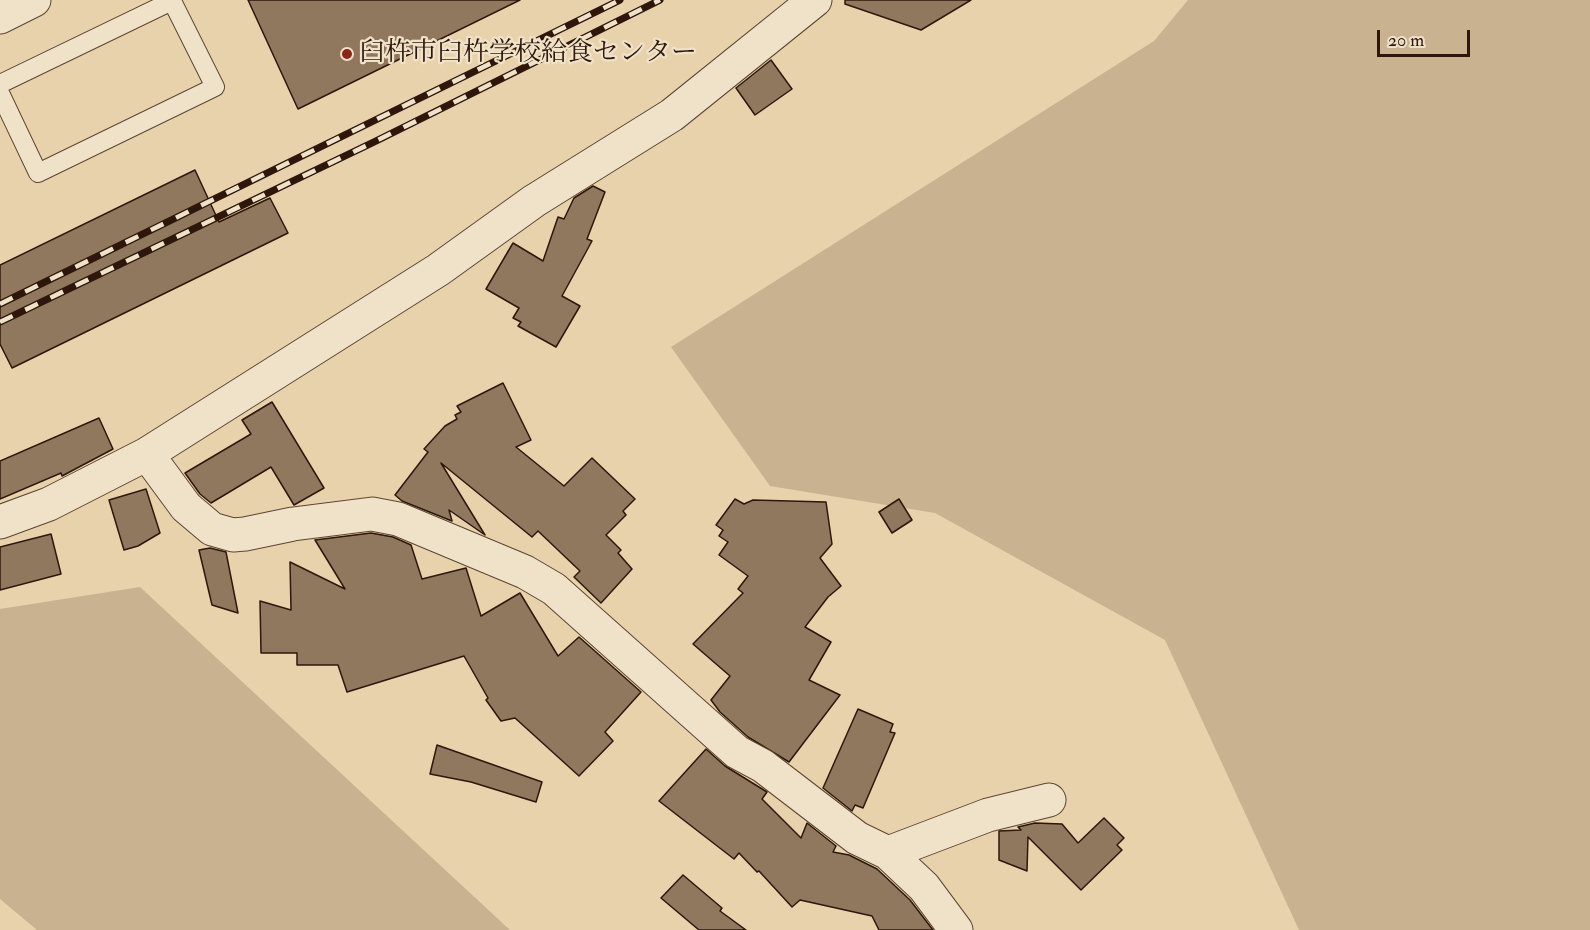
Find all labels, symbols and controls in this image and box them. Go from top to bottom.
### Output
scale bar [1380,18,1473,56]
text: 20 m [1388,29,1424,52]
place label: 臼杵市臼杵学校給食センター [359,38,697,70]
marker: 臼杵市臼杵学校給食センター [340,47,354,61]

